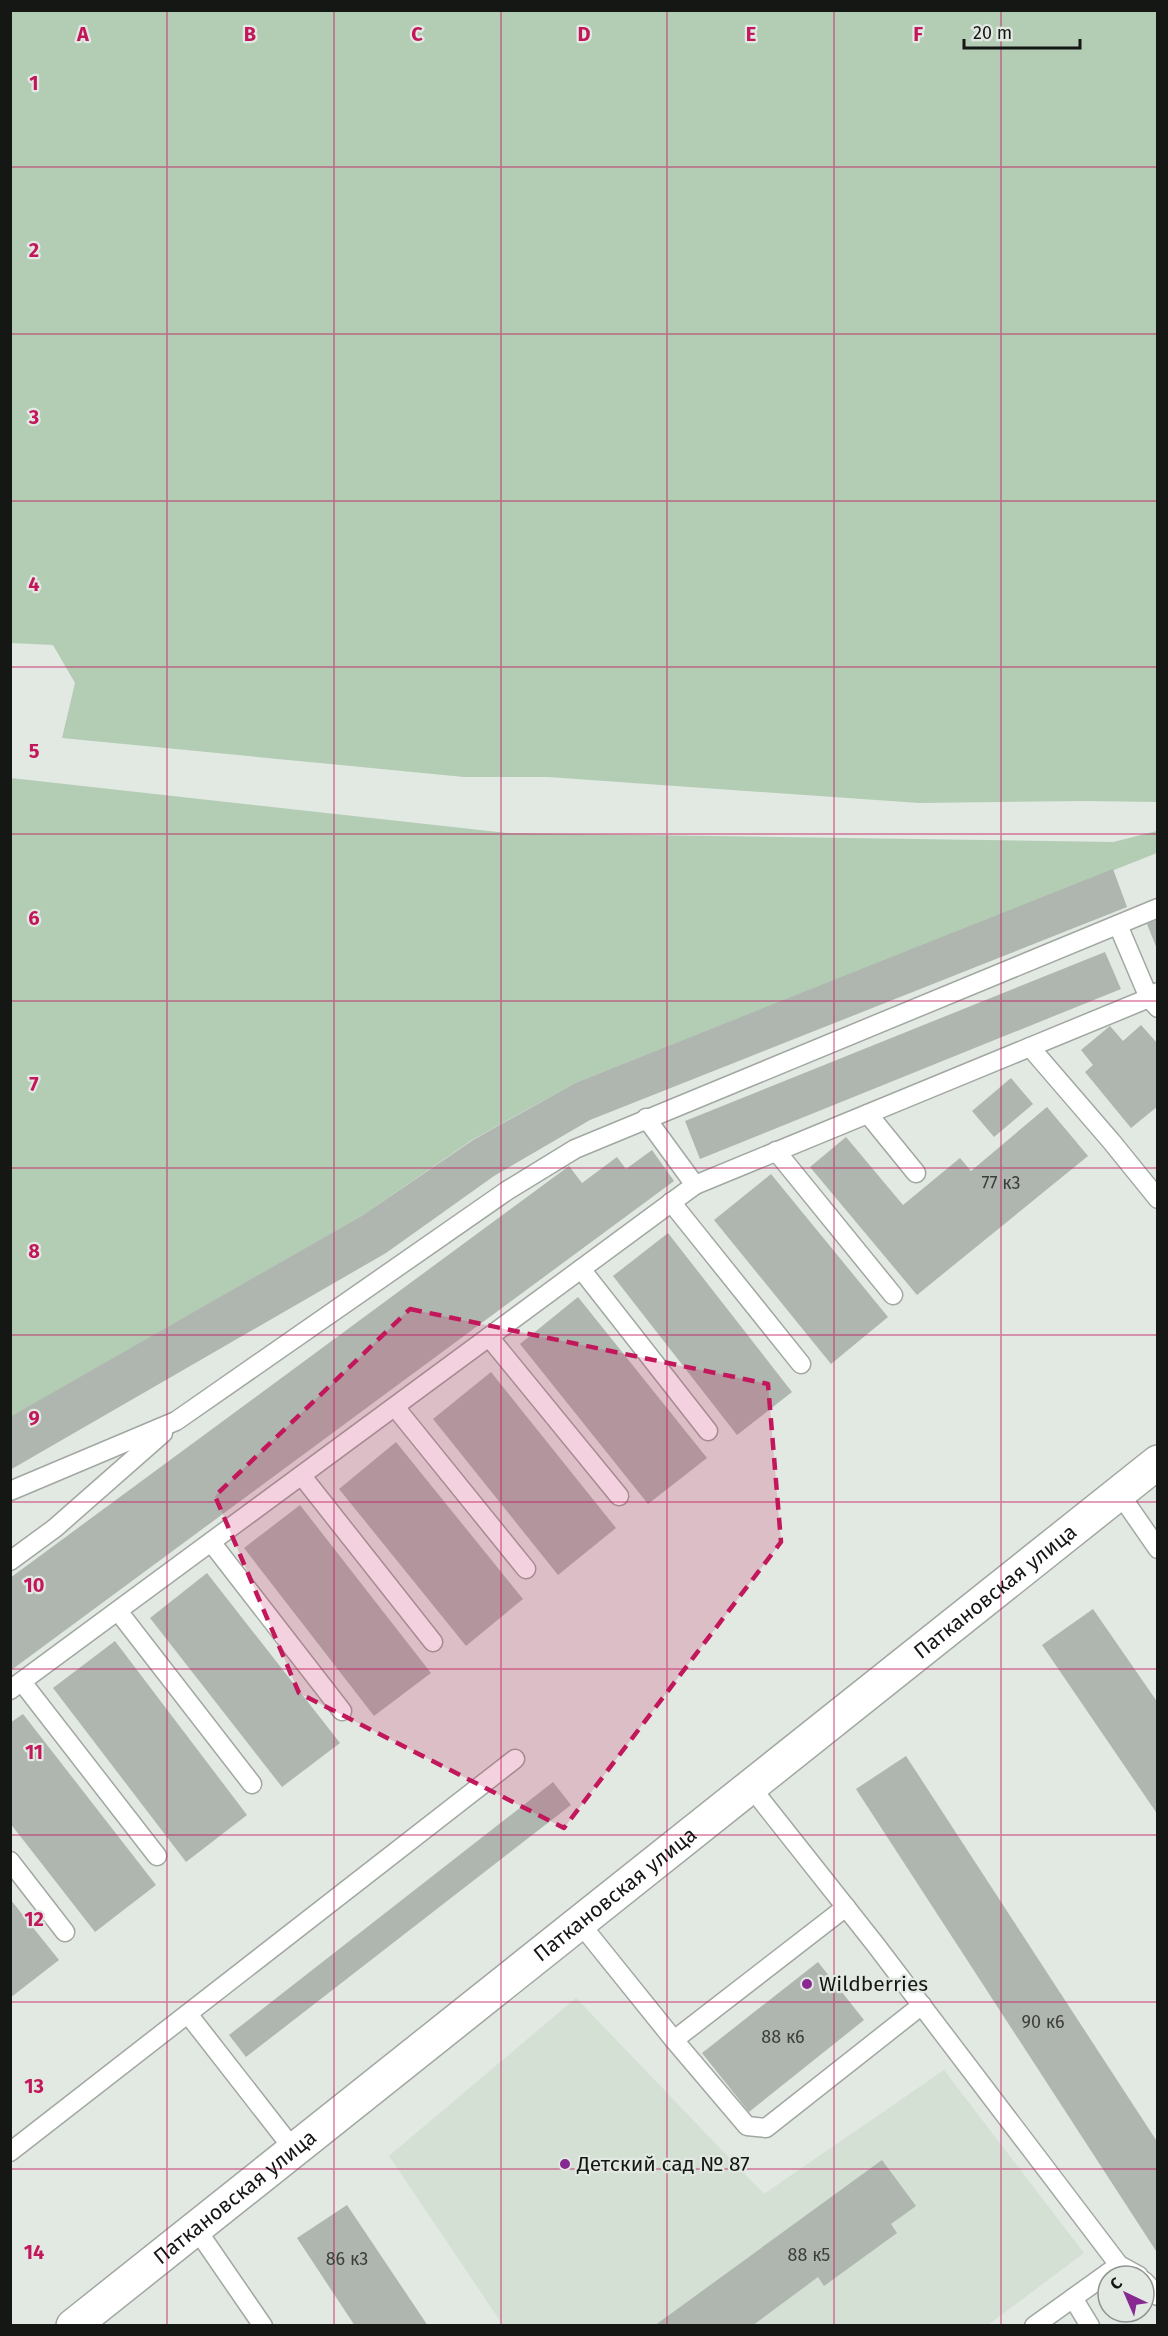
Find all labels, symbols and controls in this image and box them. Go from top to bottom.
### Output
scale bar [964,12,1080,50]
text: A [76,22,90,46]
text: B [244,22,256,46]
text: C [411,22,423,46]
text: D [577,22,591,46]
text: E [746,22,756,46]
text: F [913,22,923,46]
text: 20 m [973,22,1012,44]
text: 1 [29,71,39,95]
text: 2 [29,238,39,262]
text: 3 [28,405,39,429]
text: 4 [28,572,40,596]
text: 5 [29,739,40,763]
text: 6 [28,906,40,930]
text: 7 [29,1072,39,1096]
house number: 77 к3 [981,1172,1021,1194]
text: 8 [28,1239,40,1263]
text: 9 [28,1406,40,1430]
street label: Паткановская улица [909,1519,1082,1664]
text: 10 [24,1573,44,1597]
text: 11 [25,1740,43,1764]
street label: Паткановская улица [528,1822,702,1967]
text: 12 [24,1907,44,1931]
place label: Wildberries [819,1971,928,1997]
marker: Wildberries [800,1977,814,1991]
house number: 90 к6 [1021,2011,1065,2033]
house number: 88 к6 [761,2026,805,2048]
text: 13 [24,2074,44,2098]
street label: Паткановская улица [148,2124,322,2270]
place label: Детский сад № 87 [576,2151,750,2177]
marker: Детский сад № 87 [558,2157,572,2171]
text: 14 [24,2240,44,2264]
house number: 88 к5 [788,2244,830,2266]
house number: 86 к3 [326,2248,368,2270]
north arrow [1096,2264,1156,2324]
text: С [1106,2273,1126,2294]

